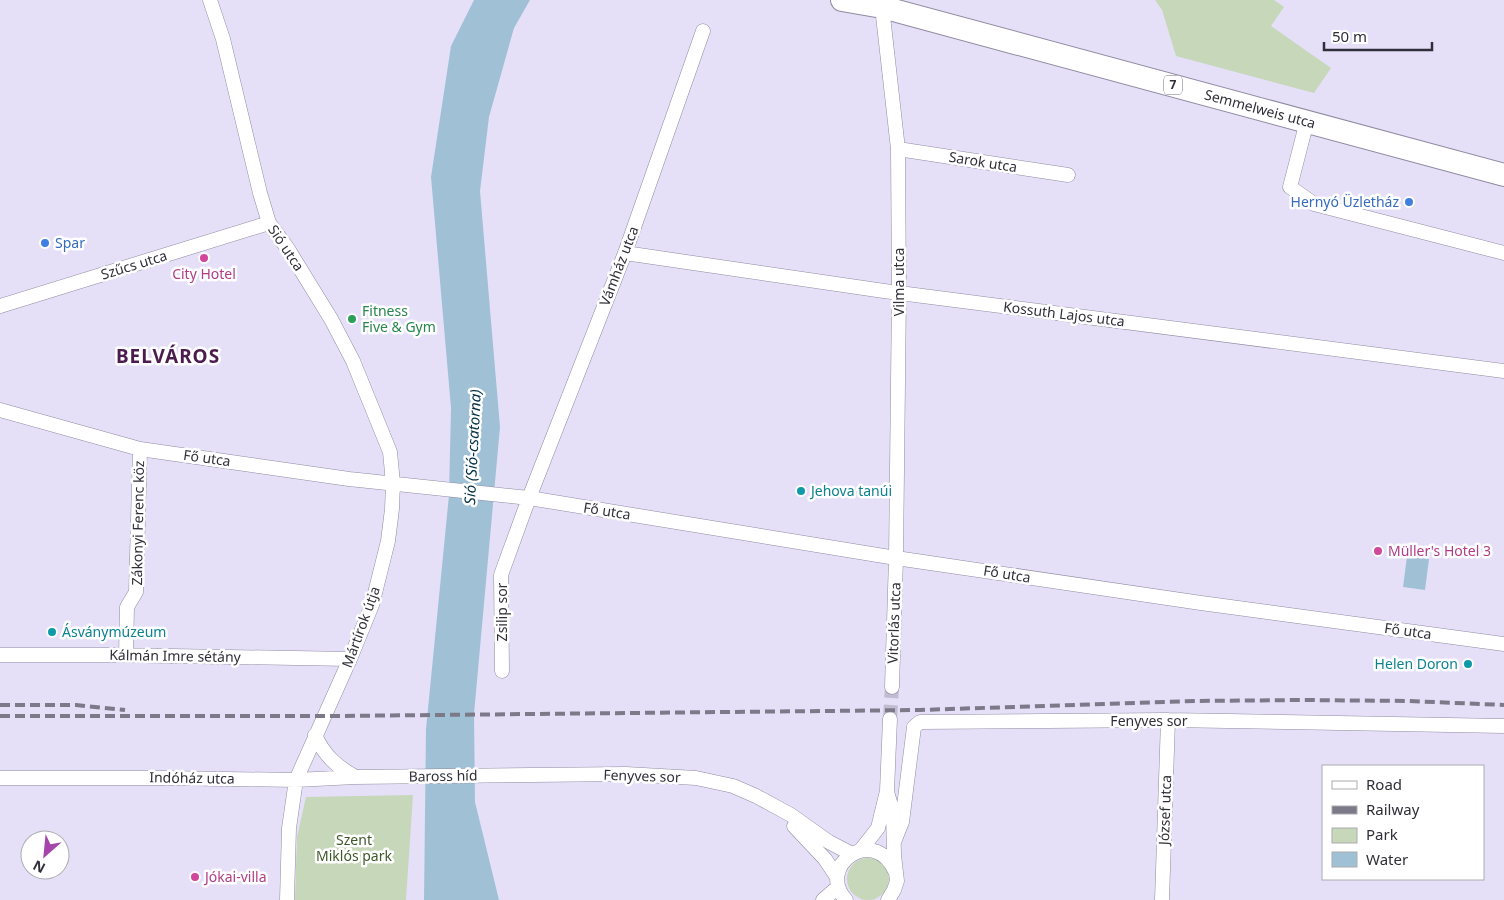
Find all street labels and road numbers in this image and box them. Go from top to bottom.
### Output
road number: 7 [1164,76,1182,94]
street label: Semmelweis utca [1202,85,1318,133]
street label: Sarok utca [948,147,1019,176]
street label: Sió utca [264,221,309,274]
street label: Vámház utca [595,223,642,308]
street label: Szűcs utca [98,245,169,284]
street label: Vilma utca [889,248,908,316]
street label: Kossuth Lajos utca [1002,297,1126,330]
street label: Fő utca [182,445,232,470]
street label: Zákonyi Ferenc köz [127,460,148,586]
street label: Fő utca [582,497,632,524]
street label: Fő utca [982,560,1032,587]
street label: Zsilip sor [492,582,511,641]
street label: Vitorlás utca [883,582,904,664]
street label: Mártírok útja [337,584,384,670]
street label: Fő utca [1383,618,1433,643]
street label: Kálmán Imre sétány [109,645,242,666]
street label: Fenyves sor [1110,711,1188,730]
street label: Baross híd [408,765,478,786]
street label: Fenyves sor [603,765,681,786]
street label: Indóház utca [149,767,235,788]
street label: József utca [1154,775,1175,847]

